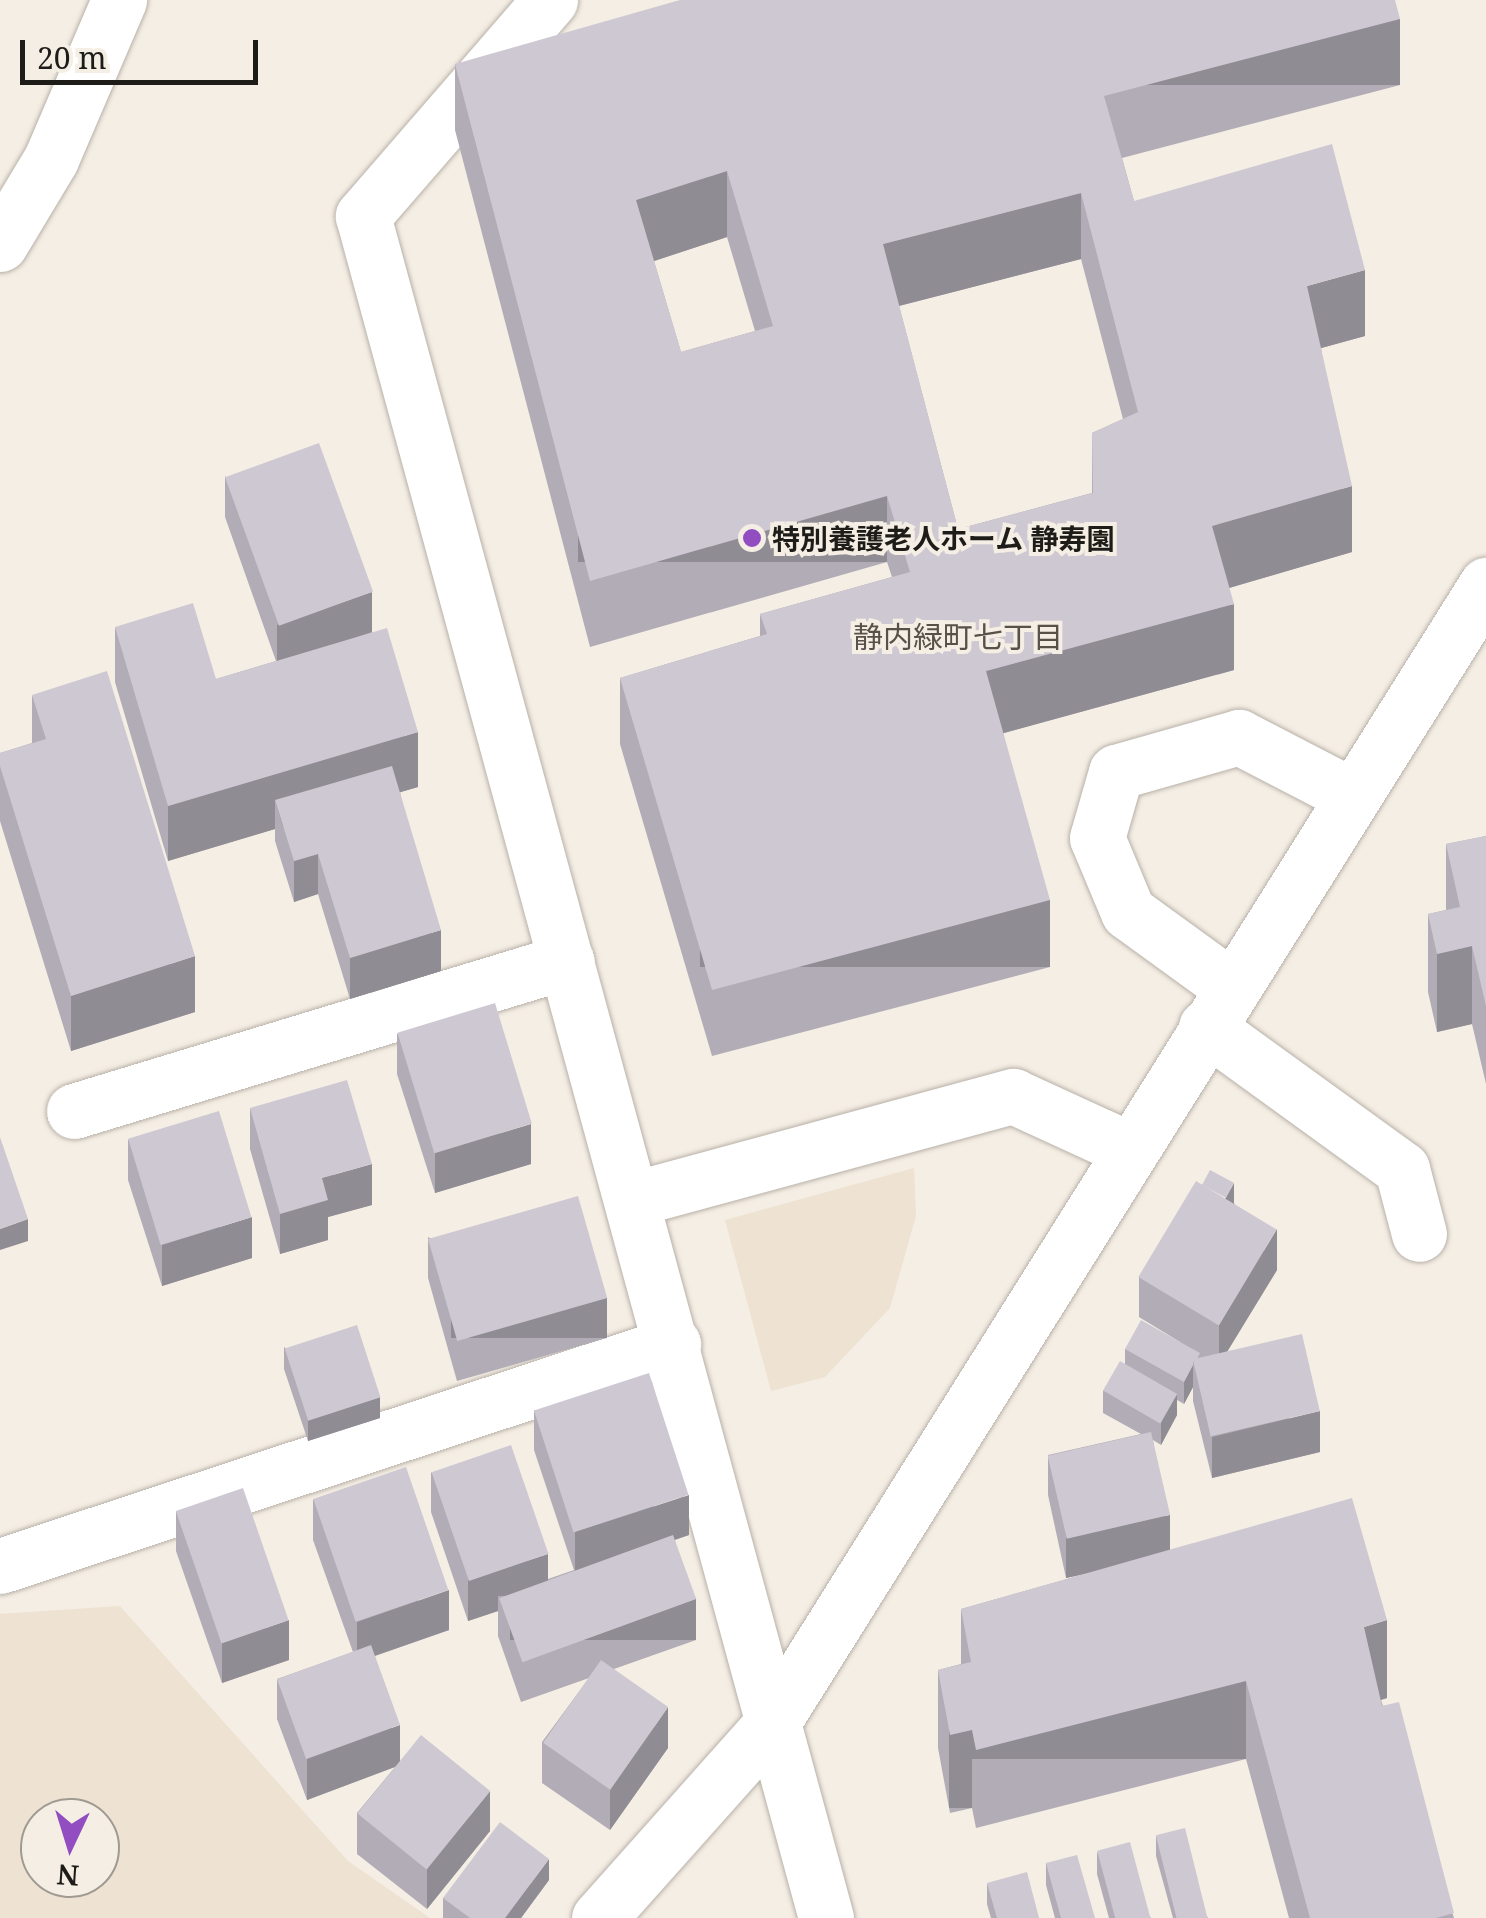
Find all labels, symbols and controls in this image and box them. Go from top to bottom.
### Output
scale bar [25,20,262,82]
text: 20 m [37,37,107,78]
place label: 特別養護老人ホーム 静寿園 [772,521,1115,555]
marker: 特別養護老人ホーム 静寿園 [741,527,763,549]
district label: 静内緑町七丁目 [853,619,1063,655]
north arrow [20,1798,120,1898]
text: N [56,1856,80,1896]

